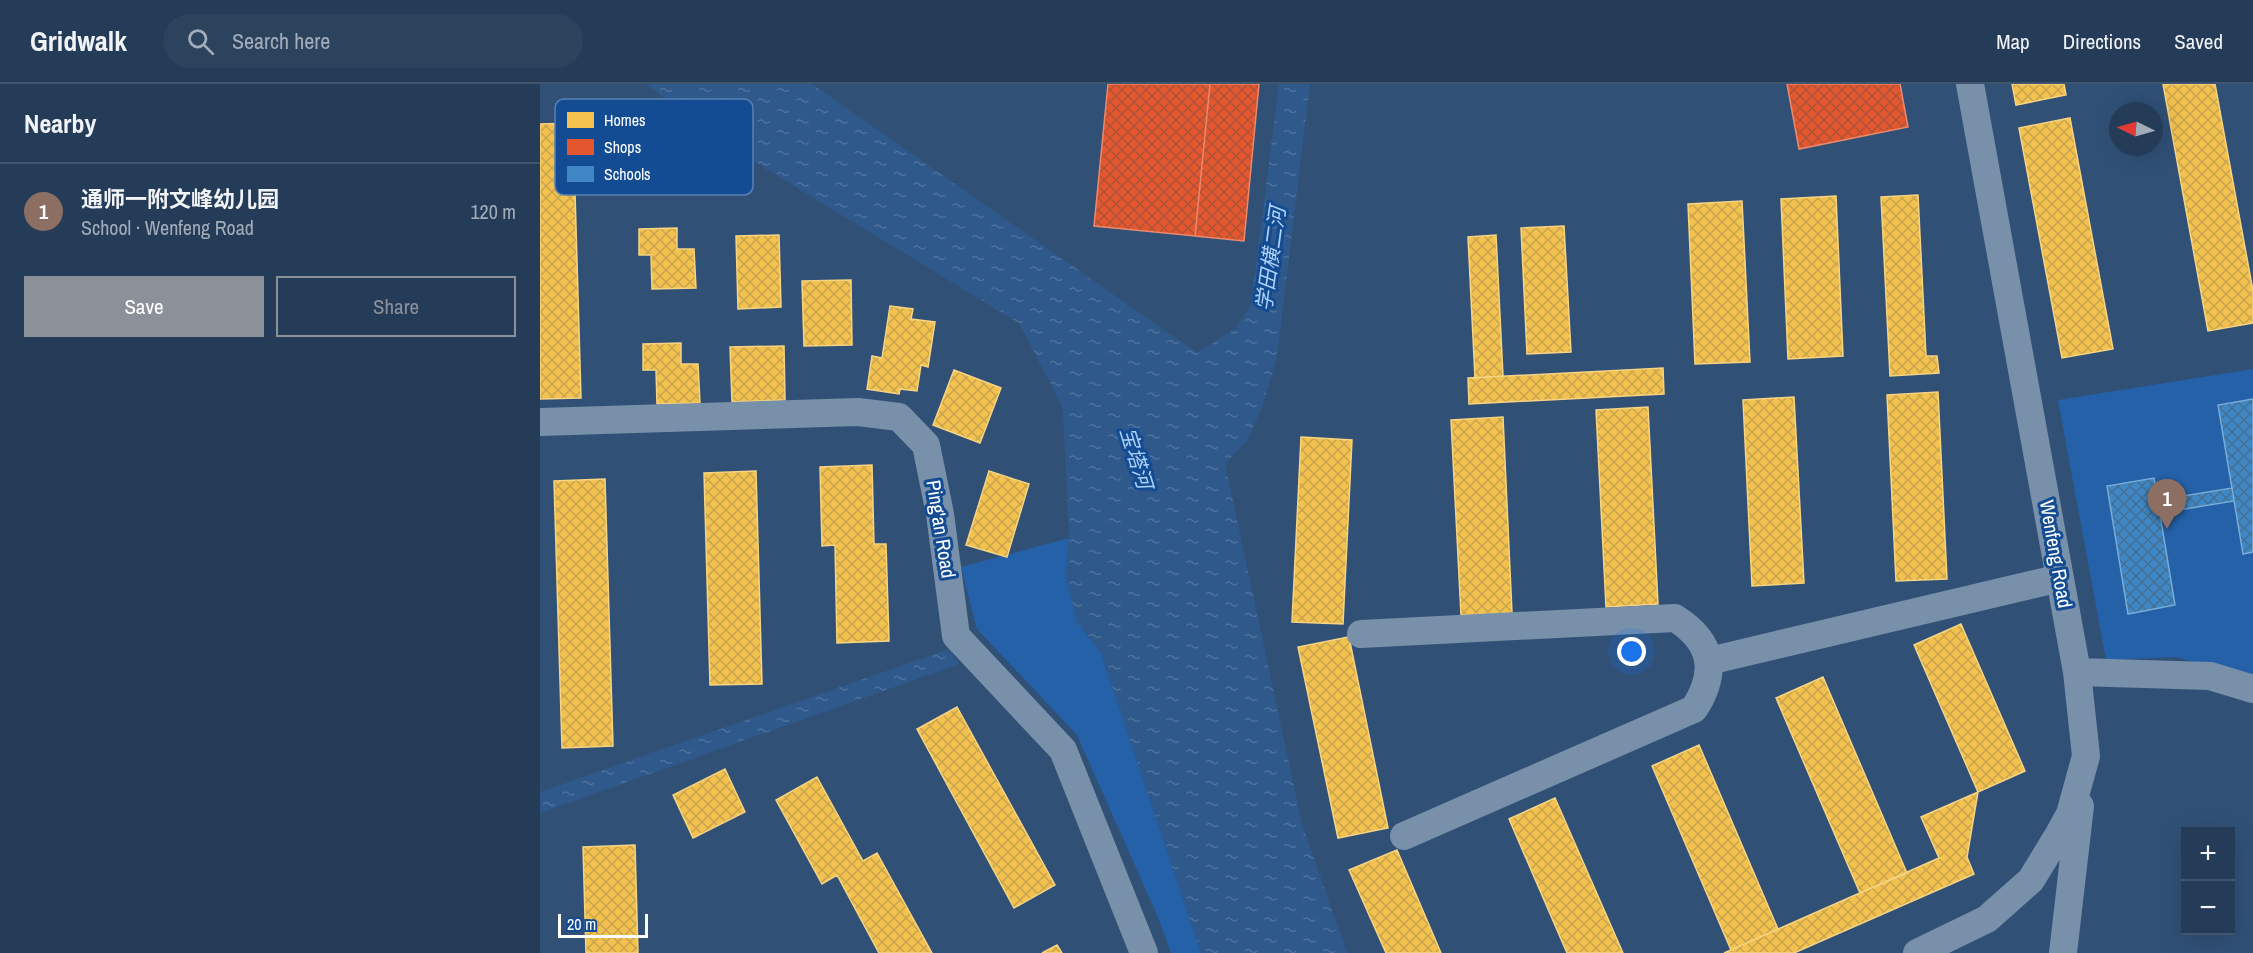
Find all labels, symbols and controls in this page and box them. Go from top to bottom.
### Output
search box [163,14,583,68]
text: Gridwalk [30,22,127,60]
icon: search [184,25,217,58]
text: Search here [232,26,330,56]
text: Map [1996,27,2030,56]
text: Directions [2063,27,2141,56]
text: Saved [2174,27,2223,56]
legend [555,99,753,195]
north arrow [2109,102,2163,156]
text: Nearby [24,106,96,141]
text: Homes [604,109,646,131]
text: Shops [604,136,641,158]
text: Schools [604,163,651,185]
text: 通师一附文峰幼儿园 [81,184,279,214]
text: 1 [39,198,48,225]
text: 120 m [470,198,516,225]
water label: 学田横二河 [1249,201,1293,313]
text: School · Wenfeng Road [81,214,254,241]
button: Save [24,276,264,337]
button: Share [276,276,516,337]
water label: 宝塔河 [1113,423,1161,496]
street label: Ping'an Road [920,478,963,580]
pin: 1 [2148,480,2186,529]
street label: Wenfeng Road [2034,498,2079,610]
your location [1617,637,1646,666]
map controls [2181,827,2235,935]
button: + [2181,827,2235,881]
button: − [2181,881,2235,935]
scale bar [558,911,648,938]
text: 20 m [567,913,596,935]

